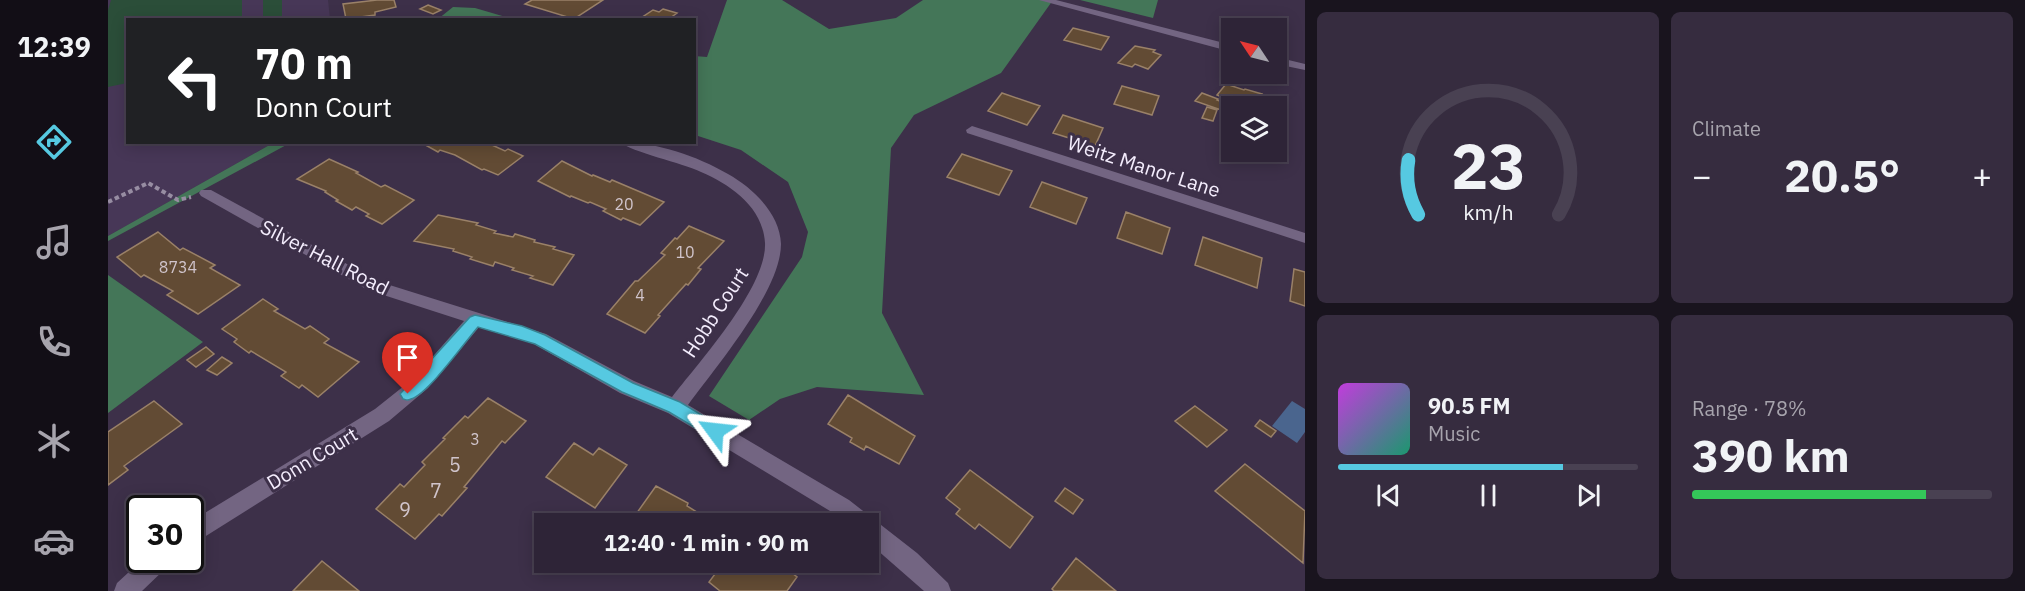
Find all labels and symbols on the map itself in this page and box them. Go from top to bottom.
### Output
north arrow [1221,18,1287,84]
street label: Weitz Manor Lane [1064,129,1224,203]
house number: 20 [614,194,634,214]
street label: Silver Hall Road [256,213,394,301]
house number: 10 [675,242,695,262]
house number: 8734 [159,257,197,277]
street label: Hobb Court [676,262,754,362]
house number: 4 [635,285,645,305]
pin [382,332,433,394]
position arrow [683,399,747,463]
street label: Donn Court [262,420,362,496]
house number: 3 [470,429,480,449]
house number: 5 [449,451,461,478]
house number: 7 [430,477,442,504]
speed limit sign: 30 [126,495,204,573]
house number: 9 [399,496,411,523]

